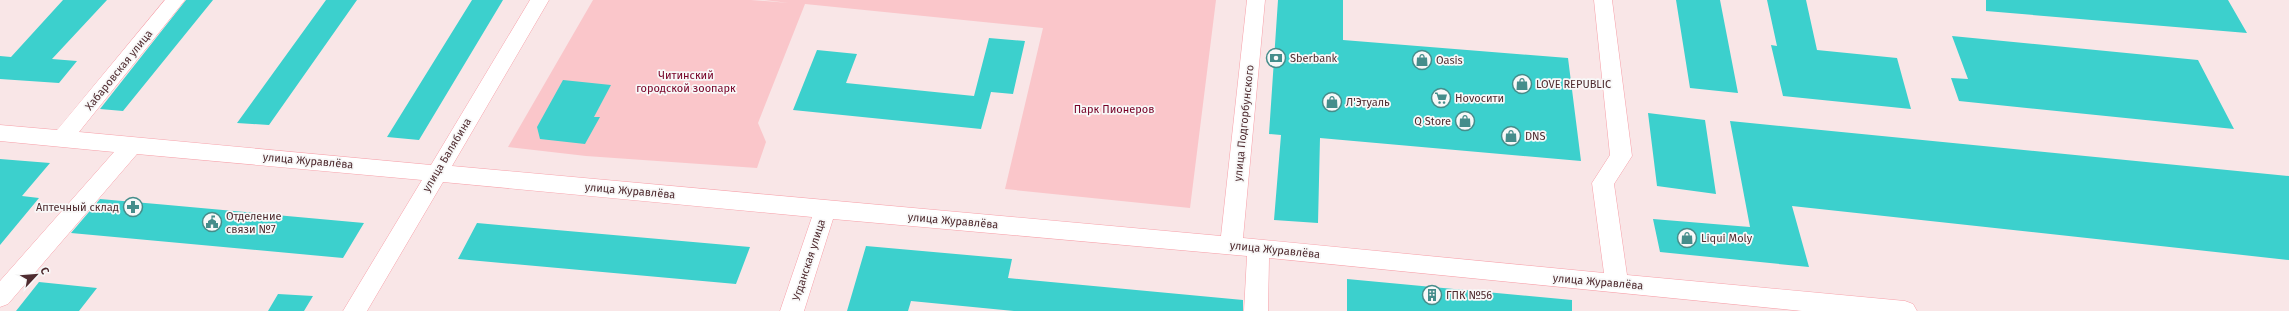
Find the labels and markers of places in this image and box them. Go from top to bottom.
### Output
bank icon: Sberbank [1265,47,1287,69]
shop icon: Oasis [1411,49,1433,71]
place label: Sberbank [1290,52,1338,65]
place label: Oasis [1436,54,1463,67]
shop icon: LOVE REPUBLIC [1511,73,1533,95]
place label: LOVE REPUBLIC [1536,78,1611,91]
supermarket icon: Ноvосити [1430,87,1452,109]
shop icon: Л'Этуаль [1321,91,1343,113]
place label: Ноvосити [1455,92,1504,105]
place label: Л'Этуаль [1346,96,1390,109]
shop icon: Q Store [1454,110,1476,132]
place label: Q Store [1414,115,1451,128]
shop icon: DNS [1500,125,1522,147]
place label: DNS [1525,130,1546,143]
pharmacy icon: Аптечный склад [122,196,144,218]
place label: Аптечный склад [36,201,119,214]
place label: Отделение связи №7 [226,210,281,236]
public building icon: Отделение связи №7 [201,211,223,233]
shop icon: Liqui Moly [1676,227,1698,249]
place label: Liqui Moly [1701,232,1753,245]
building icon: ГПК №56 [1421,284,1443,306]
place label: ГПК №56 [1446,289,1492,302]

